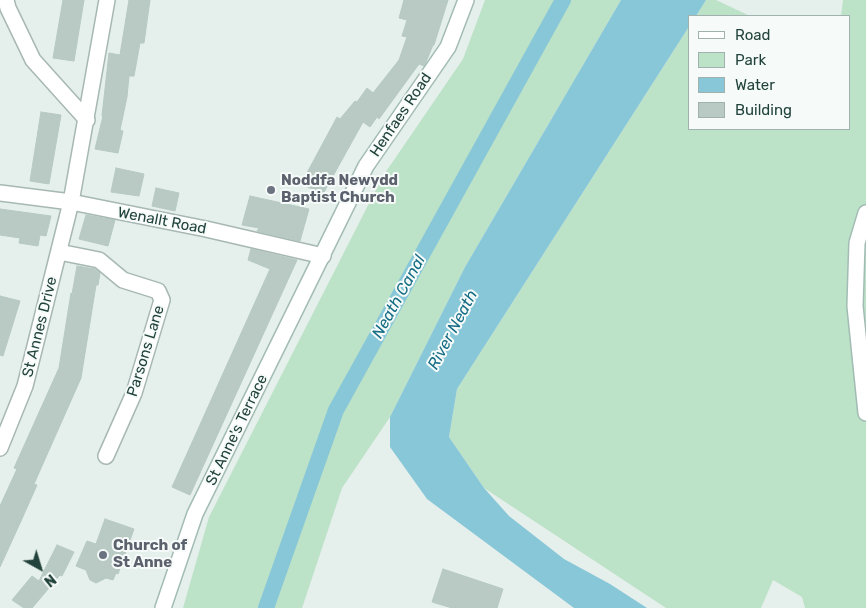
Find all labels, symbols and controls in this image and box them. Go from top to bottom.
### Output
legend [688,15,851,130]
text: Road [735,26,771,44]
text: Park [735,51,766,69]
street label: Henfaes Road [366,70,436,160]
text: Water [735,76,775,94]
text: Building [735,101,792,119]
place label: Noddfa Newydd Baptist Church [281,172,398,207]
marker: Noddfa Newydd Baptist Church [265,184,277,196]
street label: Wenallt Road [116,204,208,238]
water label: Neath Canal [368,252,430,342]
street label: St Annes Drive [19,275,61,379]
water label: River Neath [424,287,482,373]
street label: Parsons Lane [124,303,168,399]
street label: St Anne's Terrace [202,372,272,488]
place label: Church of St Anne [113,537,187,572]
north arrow [15,543,65,593]
marker: Church of St Anne [97,549,109,561]
text: N [40,570,59,590]

